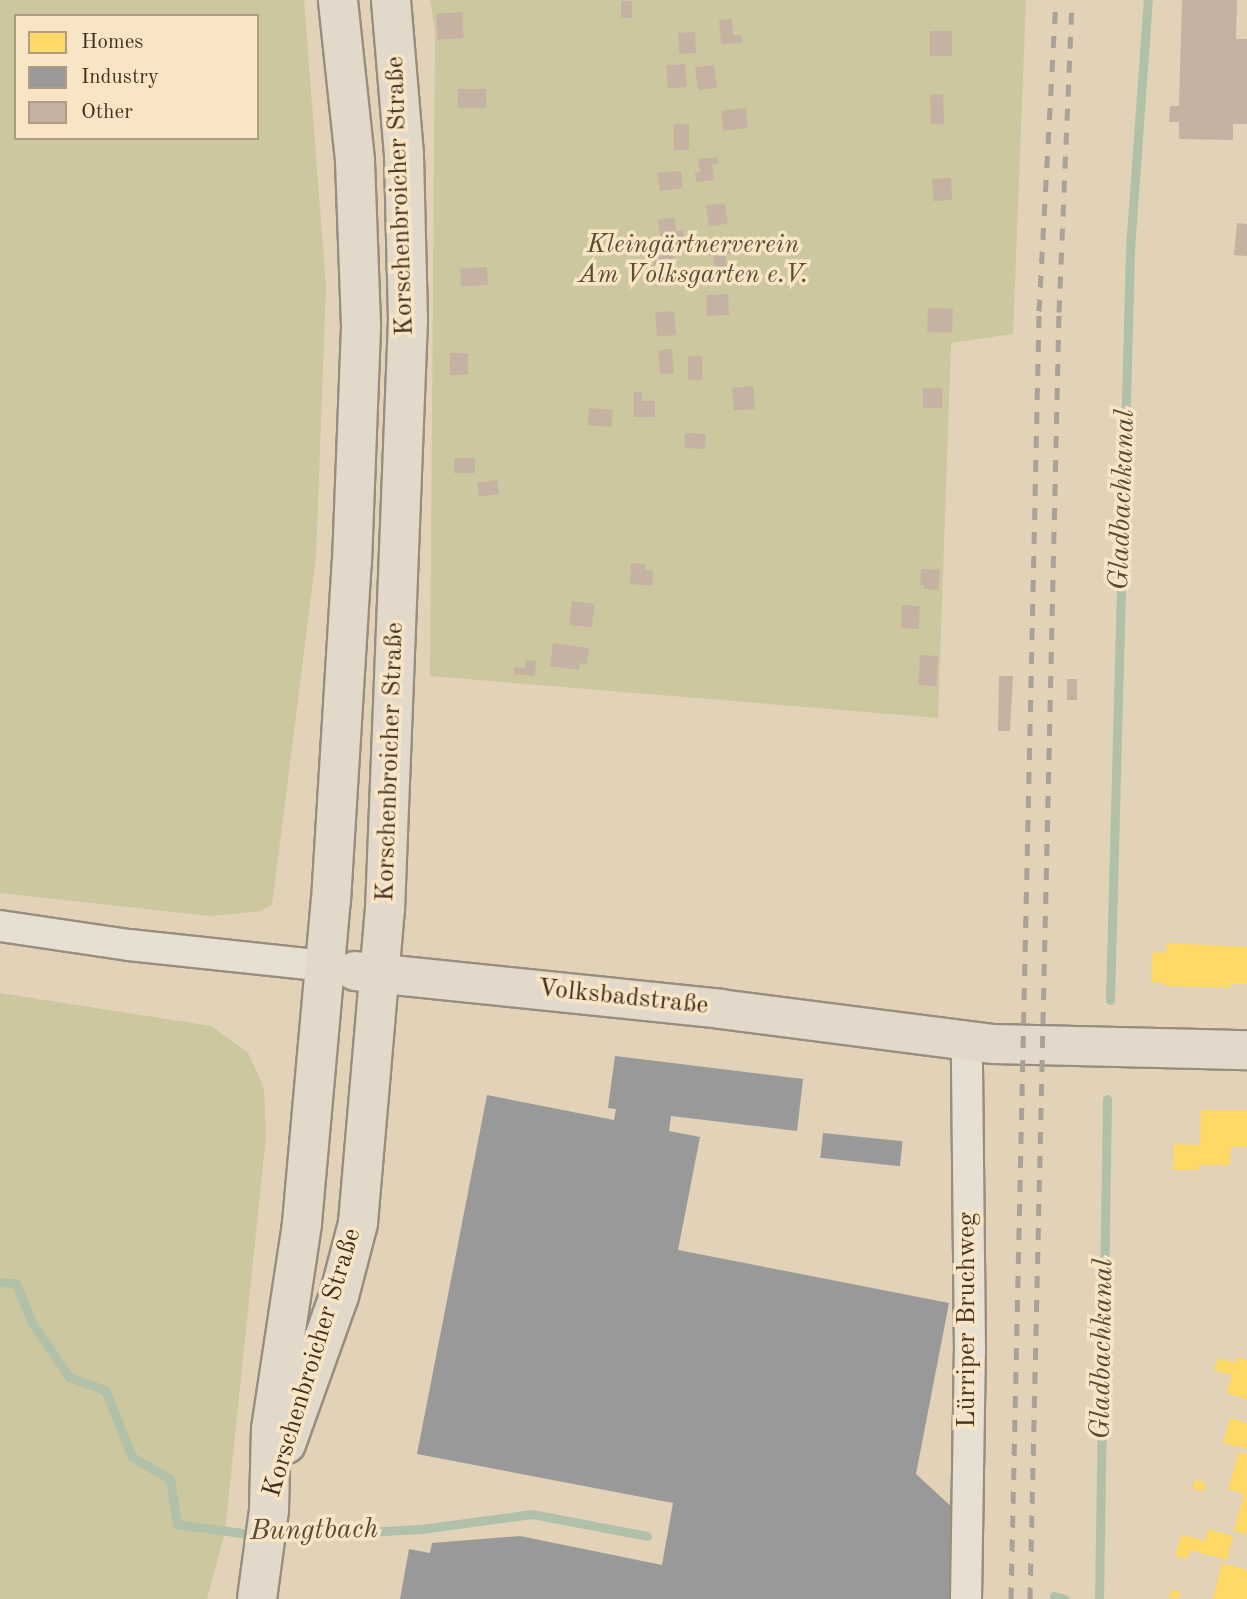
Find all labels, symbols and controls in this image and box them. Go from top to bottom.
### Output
legend [14,14,259,140]
text: Homes [81,32,143,53]
street label: Korschenbroicher Straße [381,56,421,336]
text: Industry [81,67,159,88]
text: Other [81,102,133,123]
park label: Kleingärtnerverein Am Volksgarten e.V. [578,230,808,292]
water label: Gladbachkanal [1103,409,1143,591]
street label: Korschenbroicher Straße [371,622,411,902]
street label: Volksbadstraße [536,974,710,1022]
street label: Lürriper Bruchweg [952,1212,984,1428]
street label: Korschenbroicher Straße [257,1225,369,1501]
water label: Gladbachkanal [1085,1258,1121,1440]
water label: Bungtbach [250,1513,378,1549]

